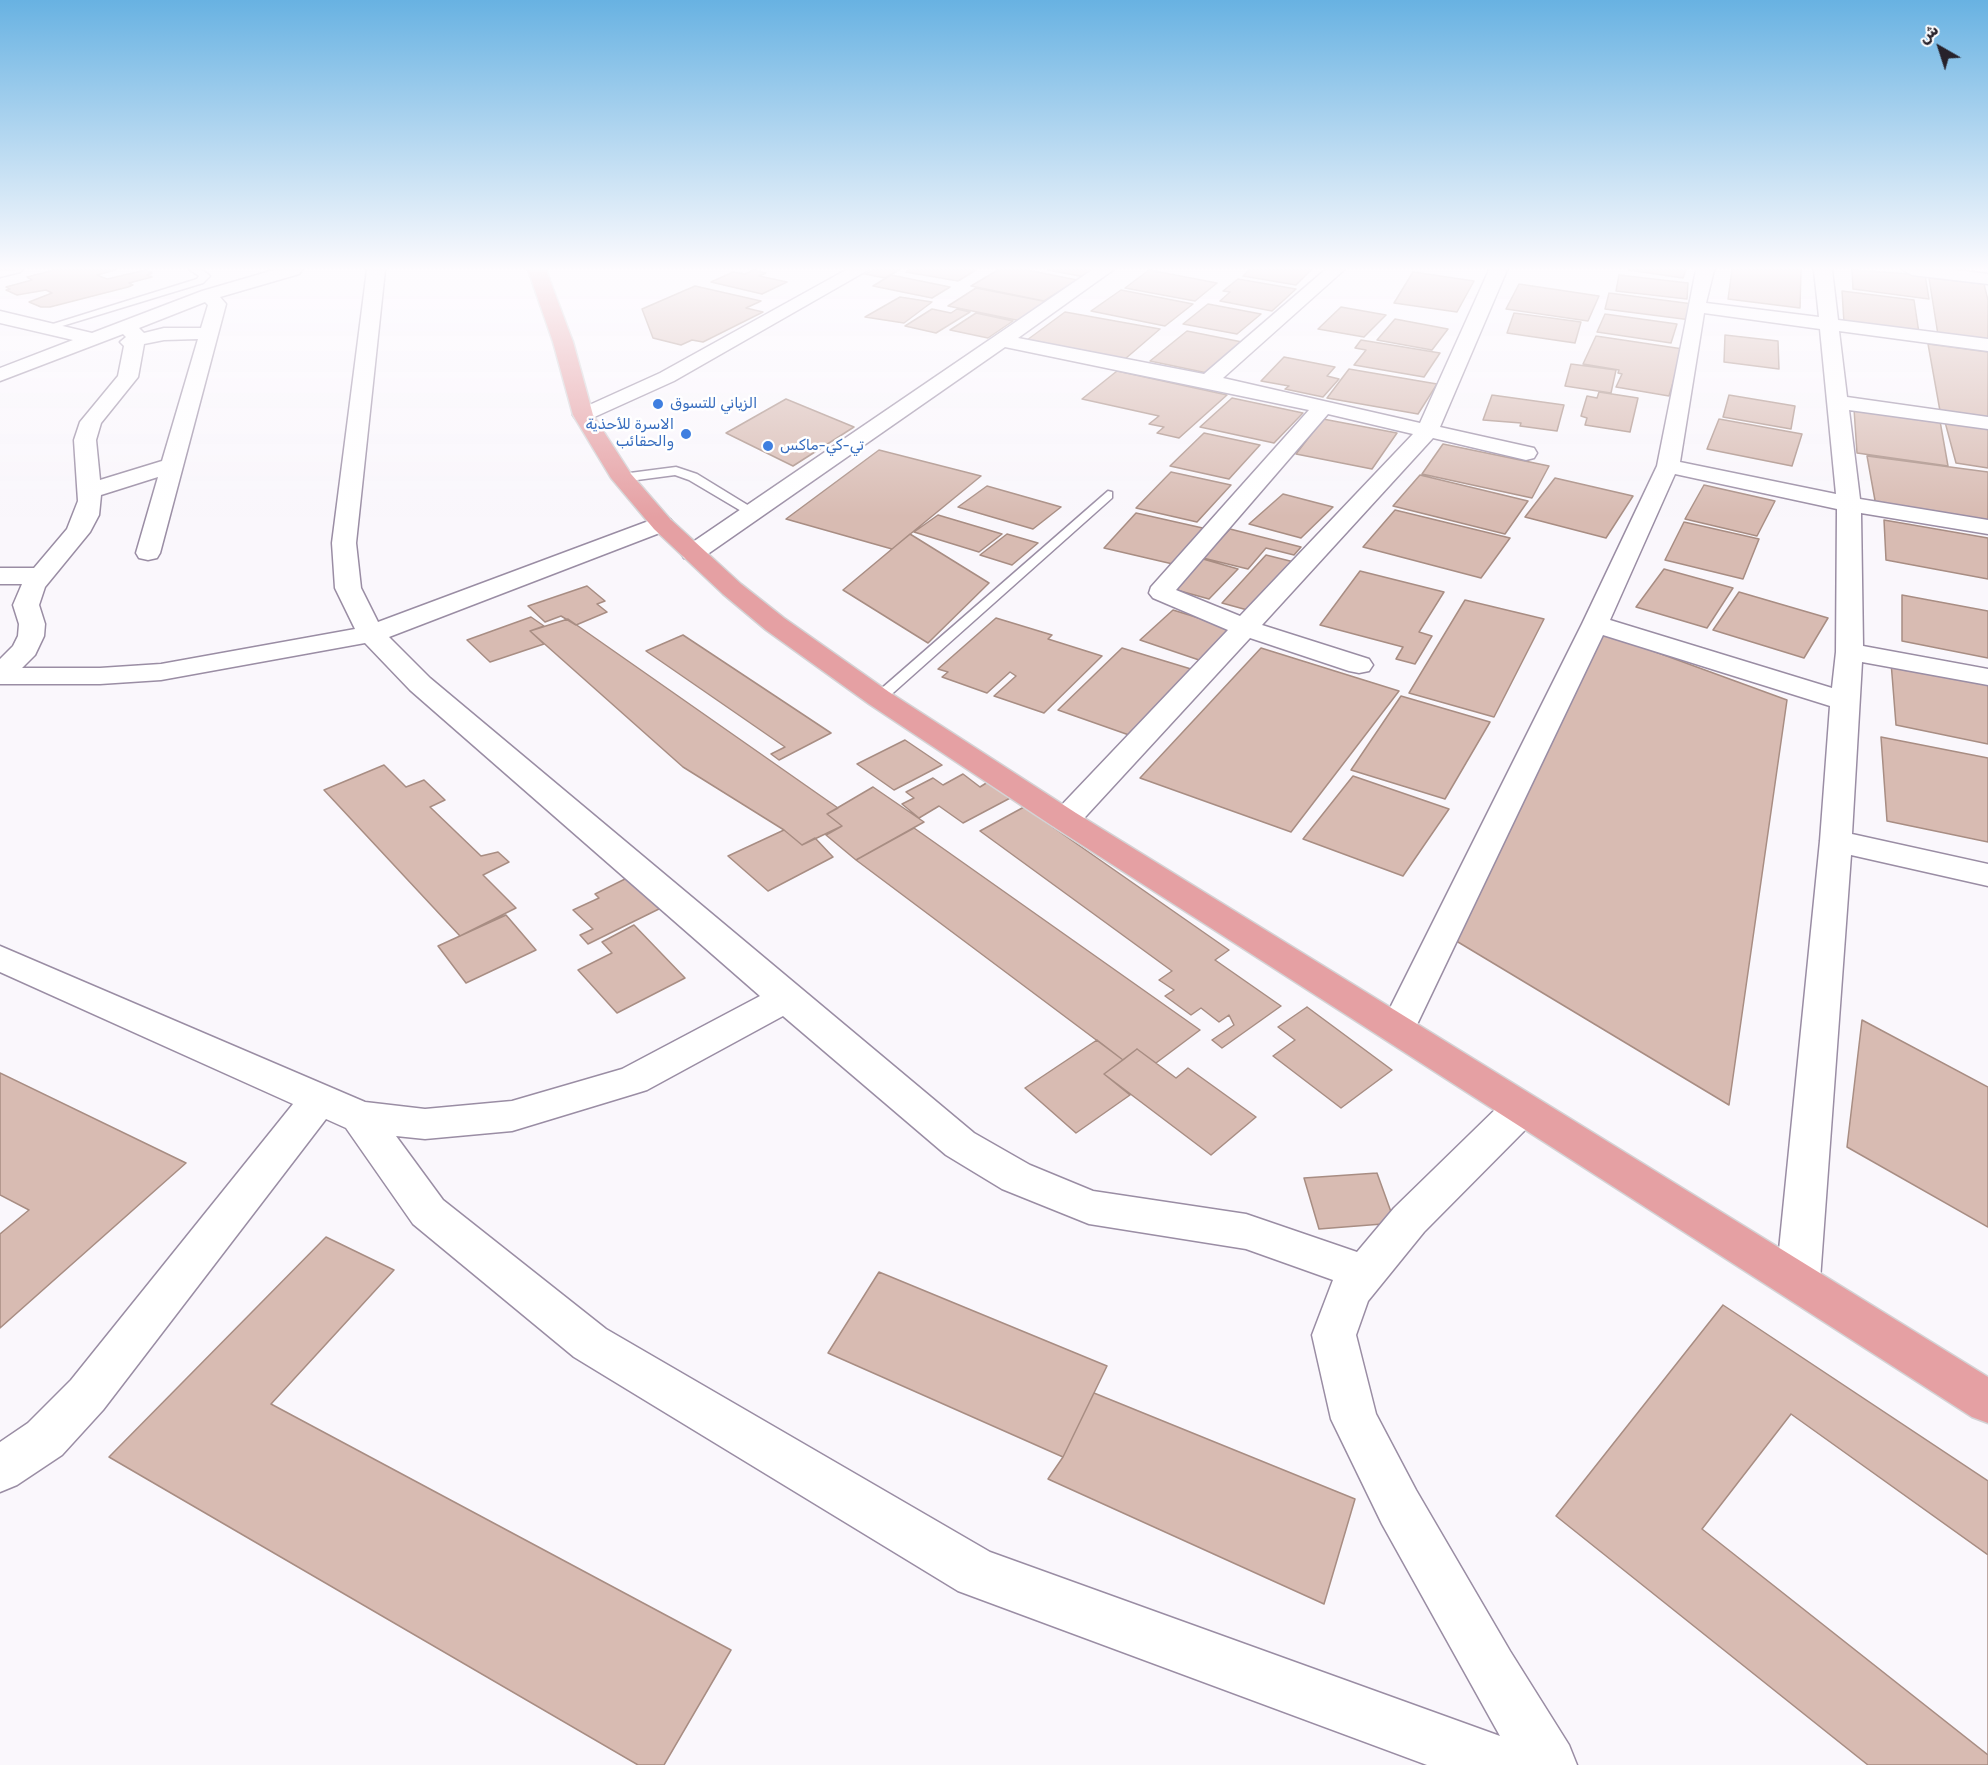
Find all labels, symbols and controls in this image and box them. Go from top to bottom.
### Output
north arrow [1910,18,1970,78]
text: ش [1914,20,1942,47]
place label: الزياني للتسوق [670,395,757,413]
marker: الزياني للتسوق [651,397,665,411]
place label: الاسرة للأحذية والحقائب [586,416,674,451]
marker: الاسرة للأحذية والحقائب [679,427,693,441]
place label: تي-كي-ماكس [780,437,864,455]
marker: تي-كي-ماكس [761,439,775,453]

